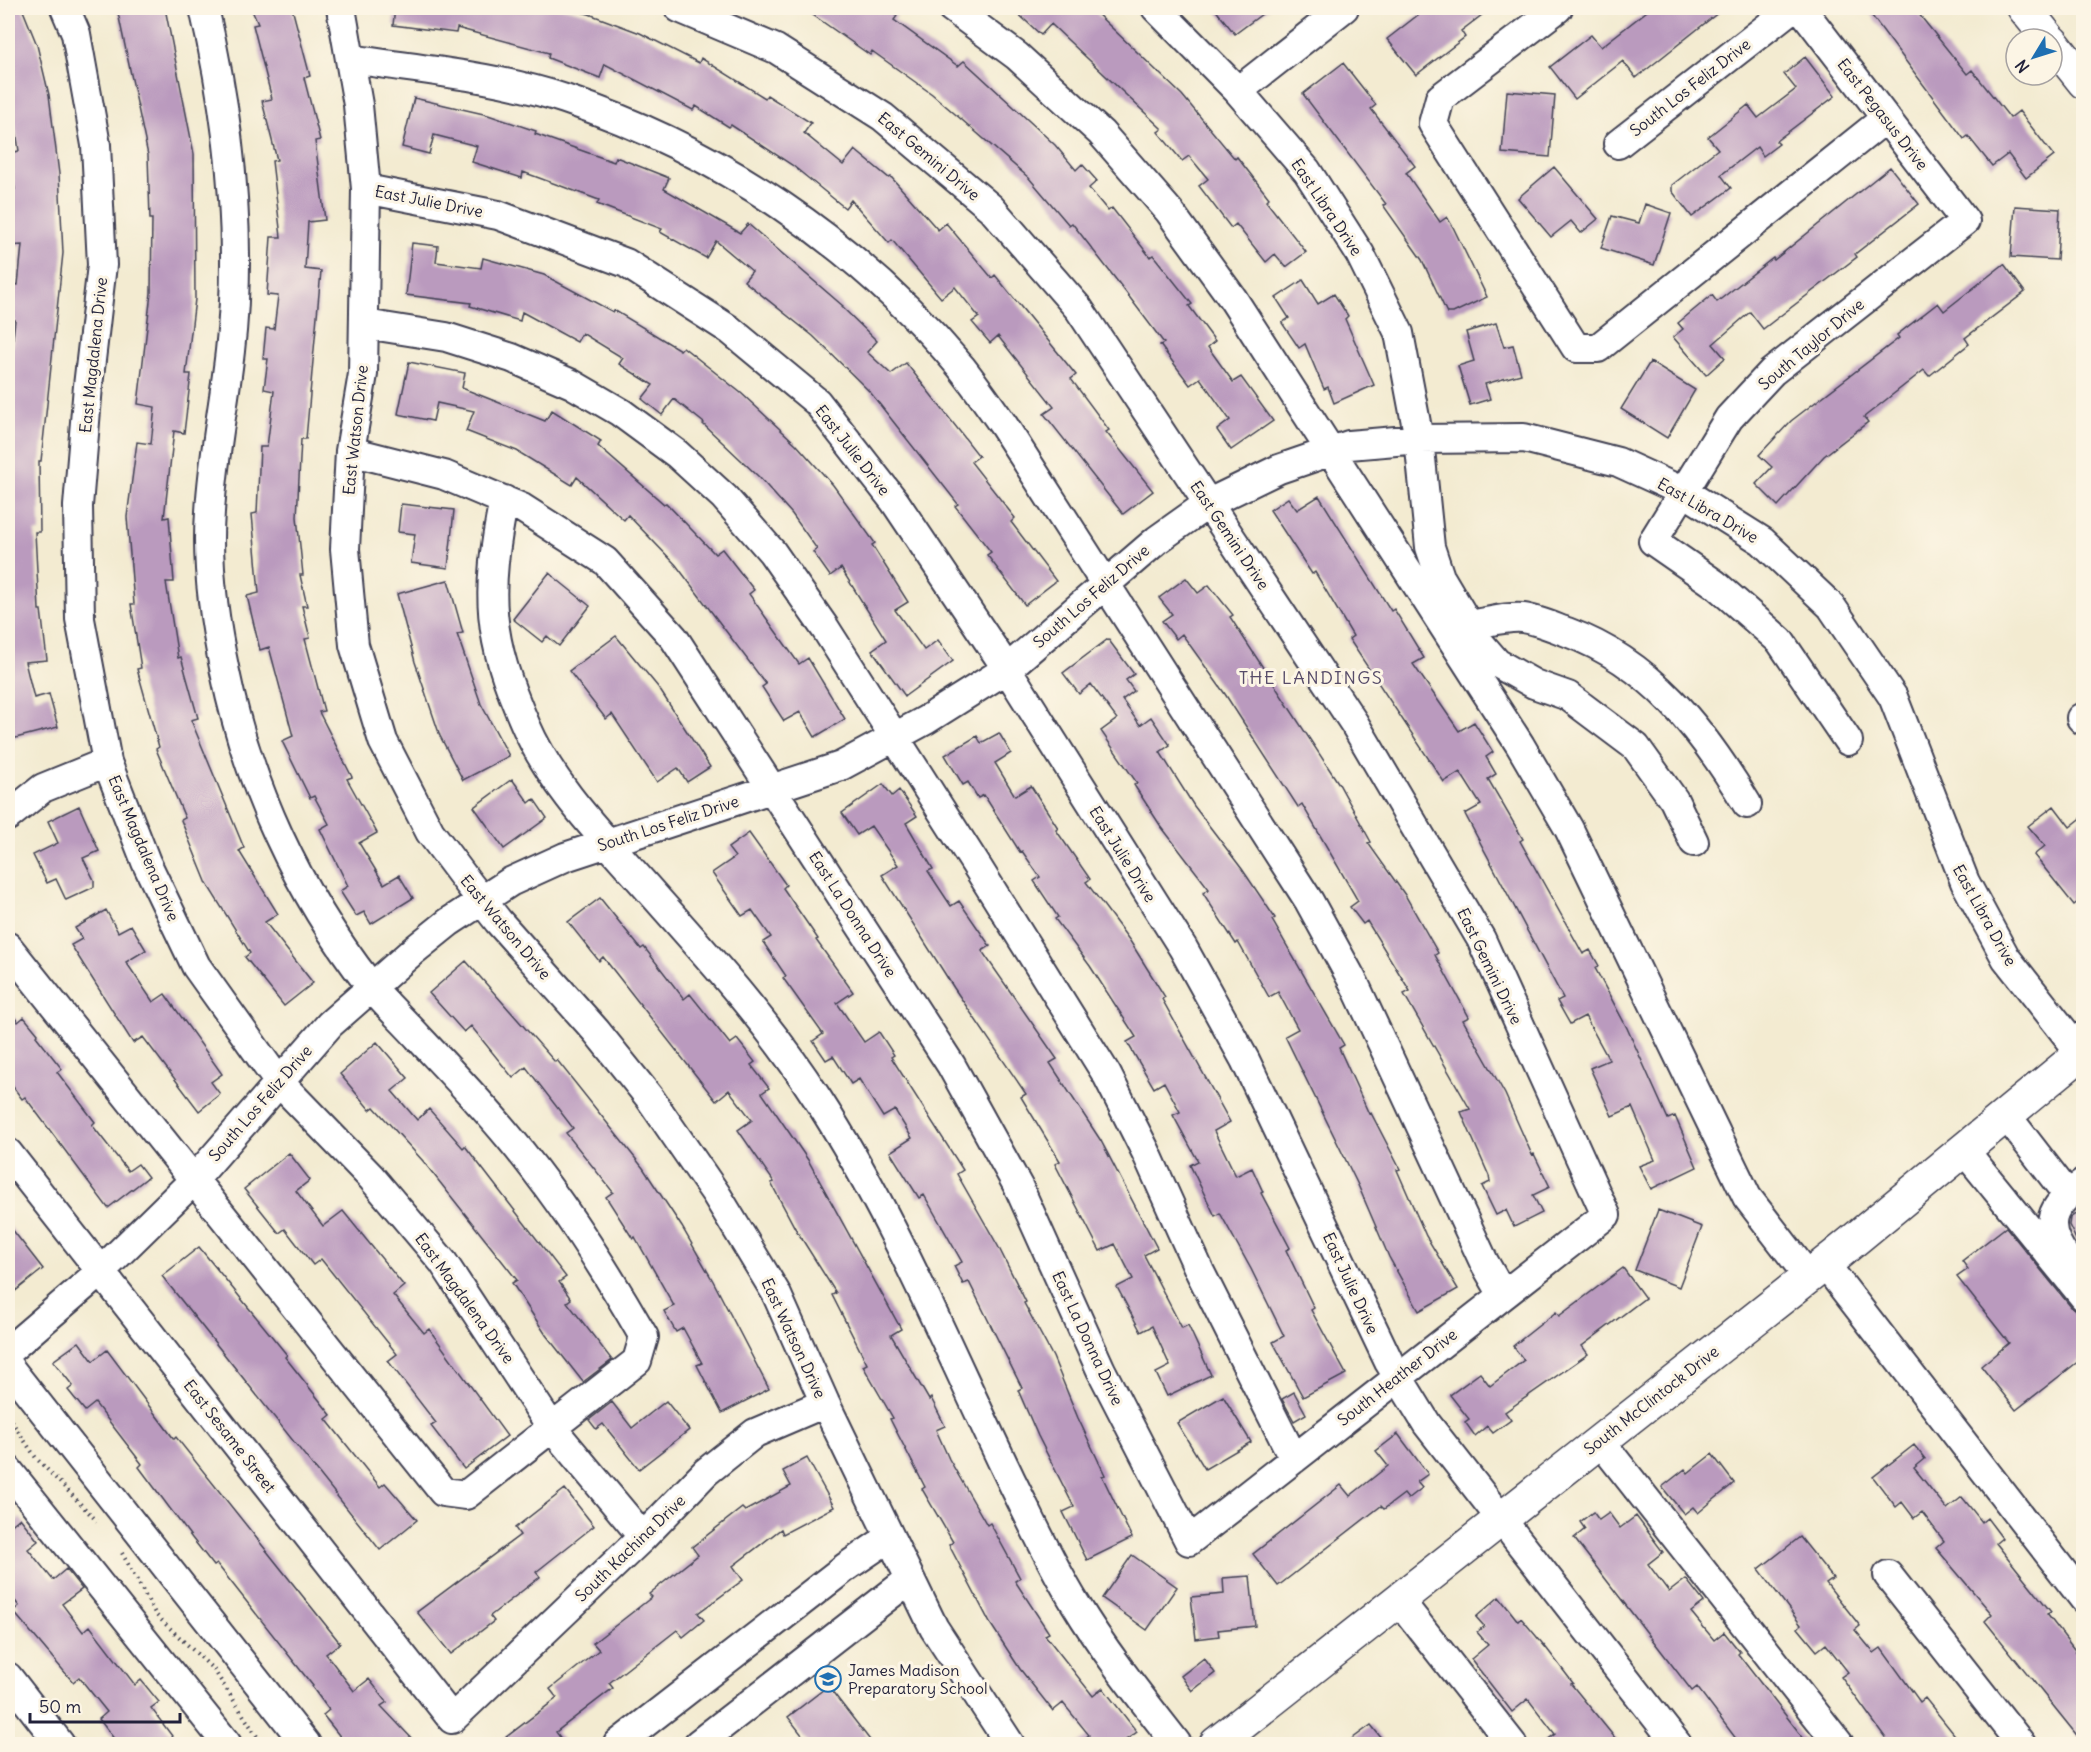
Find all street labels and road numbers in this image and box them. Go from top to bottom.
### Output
street label: South Los Feliz Drive [1626,34,1754,140]
street label: East Pegasus Drive [1833,54,1933,174]
street label: East Gemini Drive [874,107,984,205]
street label: East Libra Drive [1287,155,1367,259]
street label: East Julie Drive [373,181,485,221]
street label: East Magdalena Drive [75,276,111,434]
street label: South Taylor Drive [1754,294,1868,394]
street label: East Watson Drive [338,364,372,496]
street label: East Julie Drive [811,401,895,499]
street label: East Libra Drive [1654,473,1762,547]
street label: East Gemini Drive [1186,477,1274,593]
street label: South Los Feliz Drive [1029,540,1153,652]
street label: East Magdalena Drive [104,772,184,924]
street label: South Los Feliz Drive [595,791,741,855]
street label: East Julie Drive [1085,802,1161,906]
street label: East La Donna Drive [805,847,901,981]
street label: East Libra Drive [1949,861,2021,969]
street label: East Watson Drive [456,871,556,983]
street label: East Gemini Drive [1453,905,1527,1027]
street label: South Los Feliz Drive [204,1041,316,1165]
street label: East Magdalena Drive [411,1229,519,1367]
street label: East Julie Drive [1319,1229,1383,1337]
street label: East La Donna Drive [1048,1268,1128,1408]
street label: East Watson Drive [757,1275,831,1401]
street label: South Heather Drive [1333,1324,1461,1430]
street label: South McClintock Drive [1580,1341,1722,1459]
street label: East Sesame Street [180,1376,281,1497]
street label: South Kachina Drive [571,1490,689,1606]

